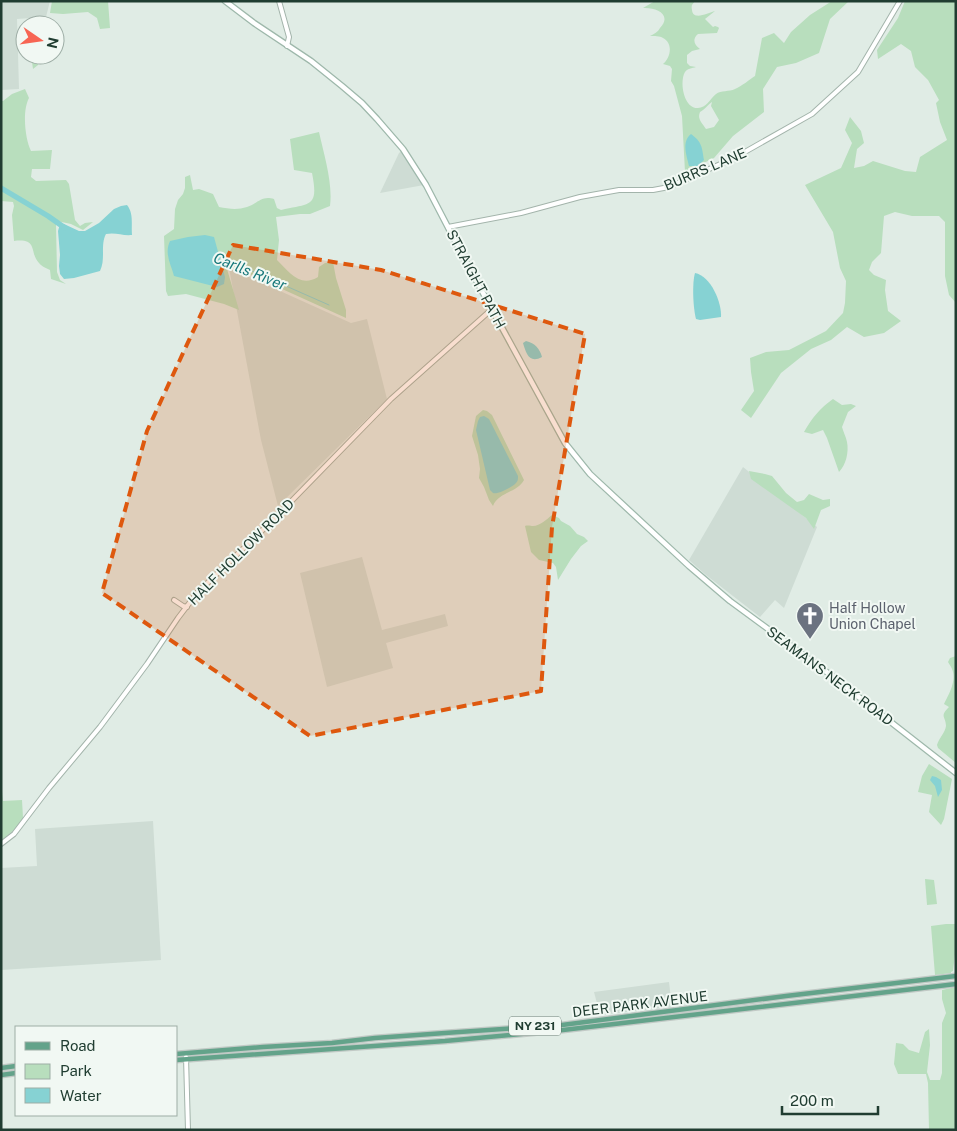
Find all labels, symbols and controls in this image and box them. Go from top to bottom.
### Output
north arrow [15,15,65,65]
text: N [44,36,62,50]
street label: BURRS LANE [661,144,749,194]
street label: STRAIGHT PATH [443,227,509,331]
water label: Carlls River [211,249,289,293]
street label: HALF HOLLOW ROAD [185,496,297,608]
place label: Half Hollow Union Chapel [829,600,916,632]
church icon: Half Hollow Union Chapel [795,601,825,640]
street label: SEAMANS NECK ROAD [764,623,896,729]
street label: DEER PARK AVENUE [571,988,709,1020]
road number: NY 231 [509,1016,561,1036]
legend [15,1026,178,1116]
text: Road [60,1037,96,1054]
text: Park [60,1062,92,1079]
scale bar [782,1084,878,1116]
text: Water [60,1087,102,1104]
text: 200 m [790,1092,834,1109]

